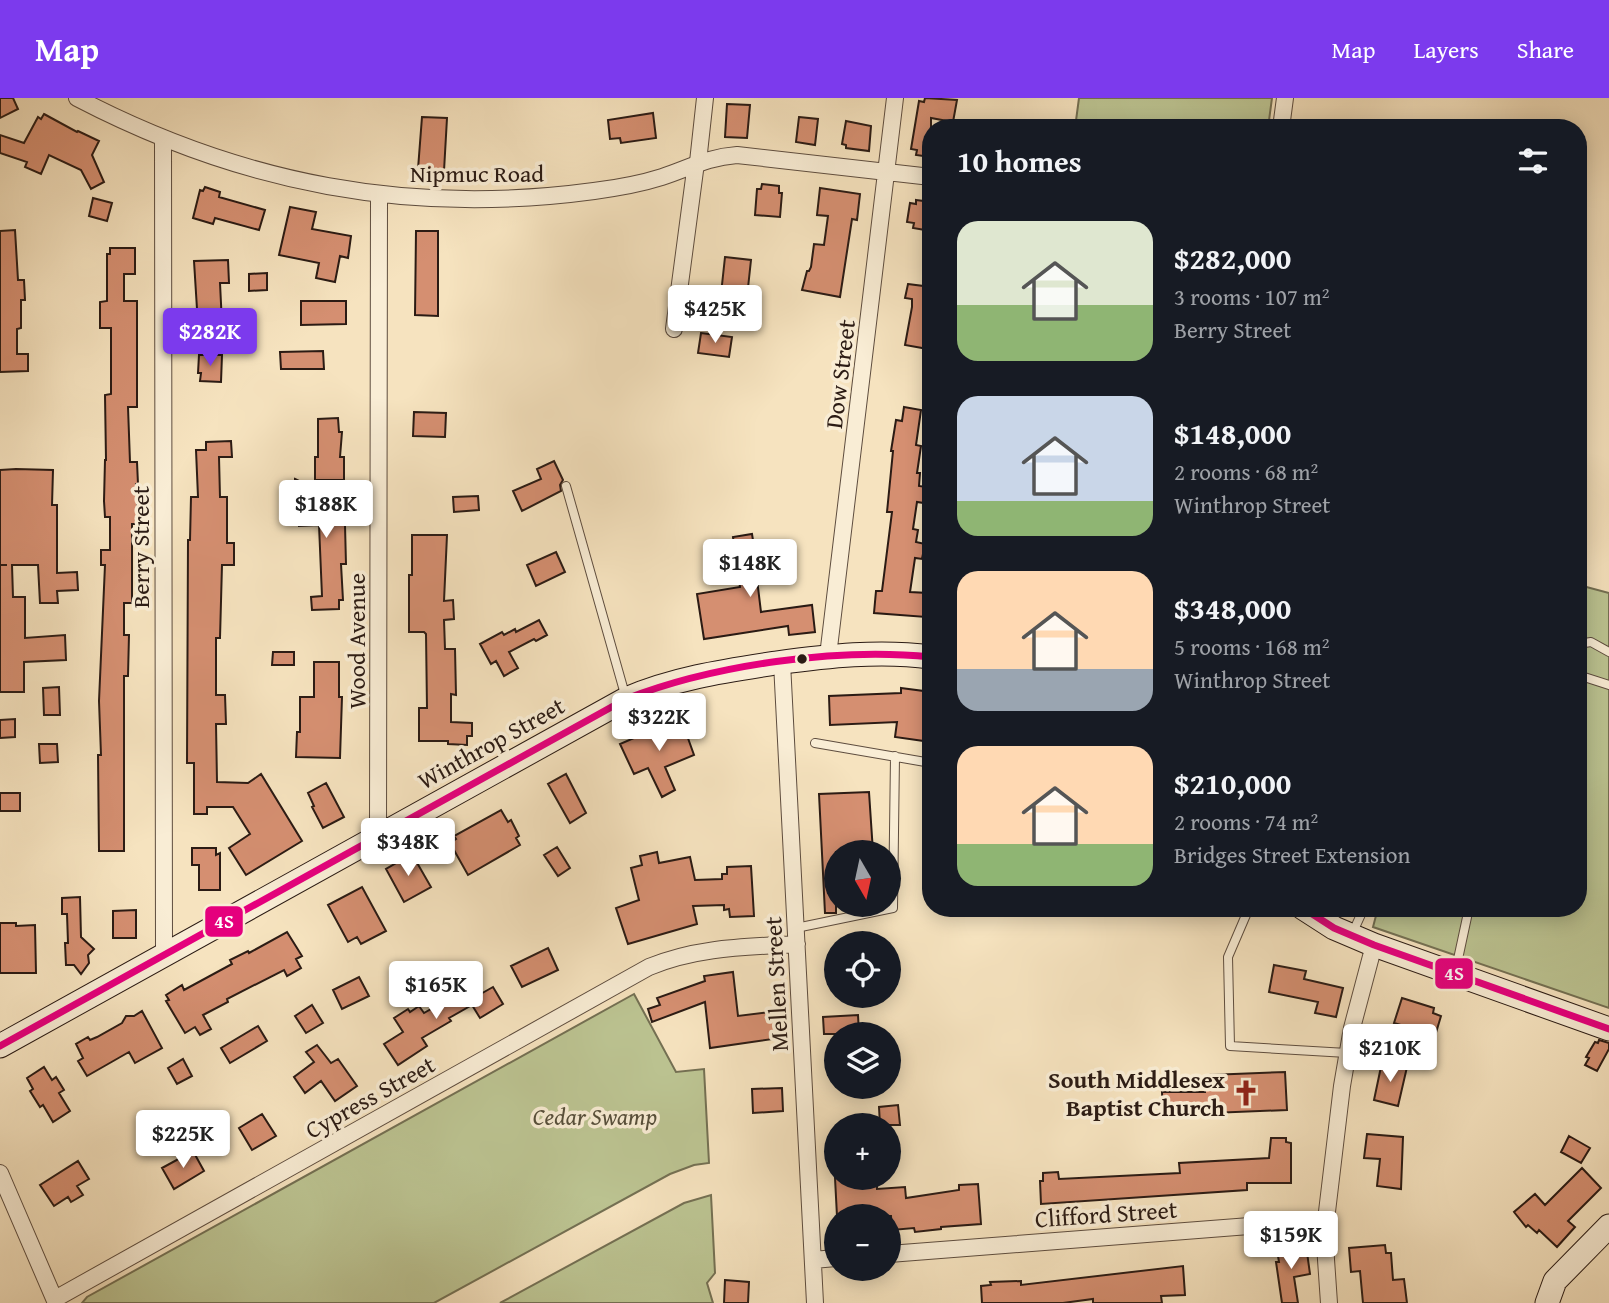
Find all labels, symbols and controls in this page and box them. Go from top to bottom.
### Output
text: Map [35,25,99,73]
text: Map [1332,32,1375,67]
text: Layers [1413,32,1479,67]
text: Share [1517,32,1574,67]
text: 10 homes [957,139,1082,183]
icon: filters [1514,142,1552,180]
street label: Nipmuc Road [410,156,544,191]
text: $282,000 [1174,236,1291,280]
icon: home [1013,249,1097,333]
text: 3 rooms · 107 m² [1174,280,1329,313]
pin: $425K [666,286,764,345]
text: $425K [684,291,746,324]
pin: $282K [161,308,259,368]
text: Berry Street [1174,313,1292,346]
text: $282K [179,314,241,347]
street label: Dow Street [816,317,864,430]
text: $148,000 [1174,411,1291,455]
icon: home [1013,424,1097,508]
text: 2 rooms · 68 m² [1174,455,1318,488]
pin: $188K [277,480,375,540]
street label: Berry Street [123,485,158,608]
text: $188K [295,486,357,519]
text: Winthrop Street [1174,488,1331,521]
pin: $148K [701,540,799,599]
text: $148K [719,545,781,578]
street label: Wood Avenue [339,573,374,709]
text: $348,000 [1174,586,1291,630]
icon: home [1013,599,1097,683]
text: 5 rooms · 168 m² [1174,630,1329,663]
unlabelled marker [795,652,809,666]
text: Winthrop Street [1174,663,1331,696]
street label: Winthrop Street [411,688,571,798]
pin: $322K [610,694,708,753]
text: $322K [628,699,690,732]
text: $210,000 [1174,761,1291,805]
icon: home [1013,774,1097,858]
text: 2 rooms · 74 m² [1174,805,1318,838]
pin: $348K [359,818,457,878]
text: $348K [377,824,439,857]
text: Bridges Street Extension [1174,838,1410,871]
north arrow [824,840,901,917]
map controls [824,840,901,1281]
line badge: 4S [204,905,244,938]
text: 4S [214,907,234,935]
street label: Mellen Street [755,915,797,1052]
button: locate [824,931,901,1008]
line badge: 4S [1434,957,1474,990]
text: 4S [1444,959,1464,987]
pin: $165K [387,962,485,1021]
text: $165K [405,967,467,1000]
button: layers [824,1022,901,1099]
pin: $210K [1341,1024,1439,1084]
text: $210K [1359,1030,1421,1063]
street label: Cypress Street [299,1047,442,1147]
place label: South Middlesex Baptist Church [1048,1062,1225,1125]
church icon: South Middlesex Baptist Church [1231,1078,1261,1108]
park label: Cedar Swamp [533,1099,657,1134]
pin: $225K [134,1110,232,1170]
button: + [824,1113,901,1190]
text: $225K [152,1116,214,1149]
street label: Clifford Street [1034,1192,1179,1236]
button: − [824,1204,901,1281]
pin: $159K [1242,1212,1340,1271]
text: $159K [1260,1217,1322,1250]

